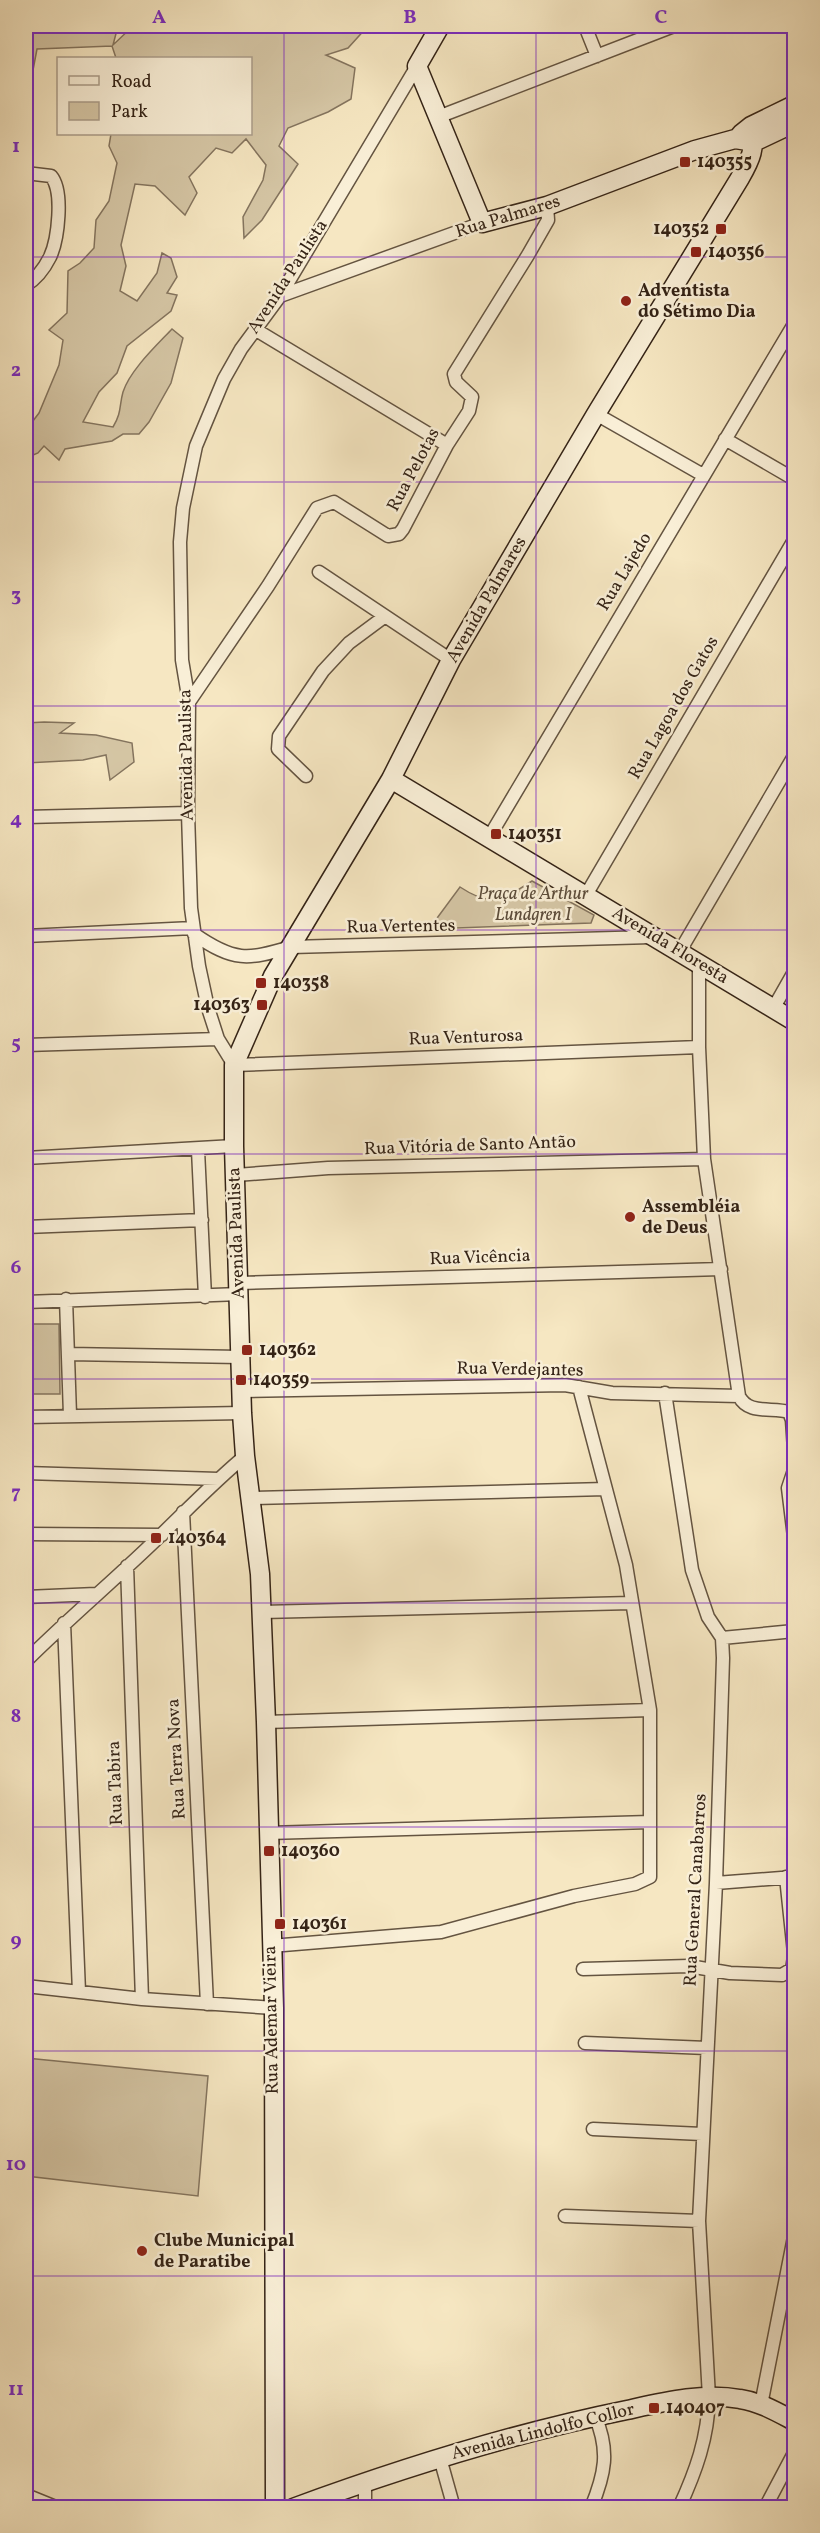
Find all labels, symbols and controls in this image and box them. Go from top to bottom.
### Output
text: A [152,4,166,32]
text: B [403,4,417,32]
text: C [655,4,668,32]
legend [57,57,252,135]
text: Road [111,70,152,95]
text: Park [111,100,148,125]
text: 1 [12,133,20,161]
place label: 140355 [697,150,752,175]
marker: 140355 [678,155,692,169]
street label: Rua Palmares [452,189,564,245]
street label: Avenida Paulista [242,215,334,339]
place label: 140352 [653,217,709,242]
marker: 140352 [714,222,728,236]
place label: 140356 [708,240,764,265]
marker: 140356 [689,245,703,259]
place label: Adventista do Sétimo Dia [638,279,756,325]
marker: Adventista do Sétimo Dia [619,294,633,308]
text: 2 [11,357,21,385]
street label: Rua Pelotas [381,424,447,516]
street label: Rua Lajedo [592,528,658,616]
street label: Avenida Palmares [441,532,533,668]
text: 3 [11,582,21,610]
street label: Rua Lagoa dos Gatos [623,632,725,784]
street label: Avenida Paulista [173,689,201,821]
text: 4 [10,806,22,834]
place label: 140351 [508,822,562,847]
marker: 140351 [489,827,503,841]
park label: Praça de Arthur Lundgren I [478,882,589,928]
street label: Avenida Floresta [607,901,733,991]
street label: Rua Vertentes [346,914,456,940]
place label: 140358 [273,971,329,996]
marker: 140358 [254,976,268,990]
place label: 140363 [193,993,250,1018]
marker: 140363 [255,998,269,1012]
street label: Rua Venturosa [408,1024,524,1052]
text: 5 [11,1030,21,1058]
street label: Rua Vitória de Santo Antão [364,1130,576,1162]
street label: Avenida Paulista [222,1167,252,1299]
place label: Assembléia de Deus [642,1195,740,1241]
marker: Assembléia de Deus [623,1210,637,1224]
street label: Rua Vicência [429,1244,531,1272]
text: 6 [11,1254,22,1282]
place label: 140362 [259,1338,316,1363]
marker: 140362 [240,1343,254,1357]
street label: Rua Verdejantes [456,1356,584,1384]
place label: 140359 [253,1368,309,1393]
marker: 140359 [234,1373,248,1387]
text: 7 [11,1479,21,1507]
place label: 140364 [168,1526,226,1551]
marker: 140364 [149,1531,163,1545]
street label: Rua Terra Nova [161,1698,193,1820]
text: 8 [11,1703,21,1731]
street label: Rua Tabira [102,1740,130,1826]
street label: Rua General Canabarros [678,1793,714,1987]
place label: 140360 [281,1839,340,1864]
marker: 140360 [262,1844,276,1858]
place label: 140361 [292,1912,347,1937]
marker: 140361 [273,1917,287,1931]
text: 9 [10,1927,22,1955]
street label: Rua Ademar Vieira [258,1945,286,2095]
text: 10 [6,2151,26,2179]
place label: Clube Municipal de Paratibe [154,2229,294,2275]
marker: Clube Municipal de Paratibe [135,2244,149,2258]
text: 11 [8,2376,24,2404]
place label: 140407 [666,2396,725,2421]
street label: Avenida Lindolfo Collor [449,2397,638,2467]
marker: 140407 [647,2401,661,2415]

